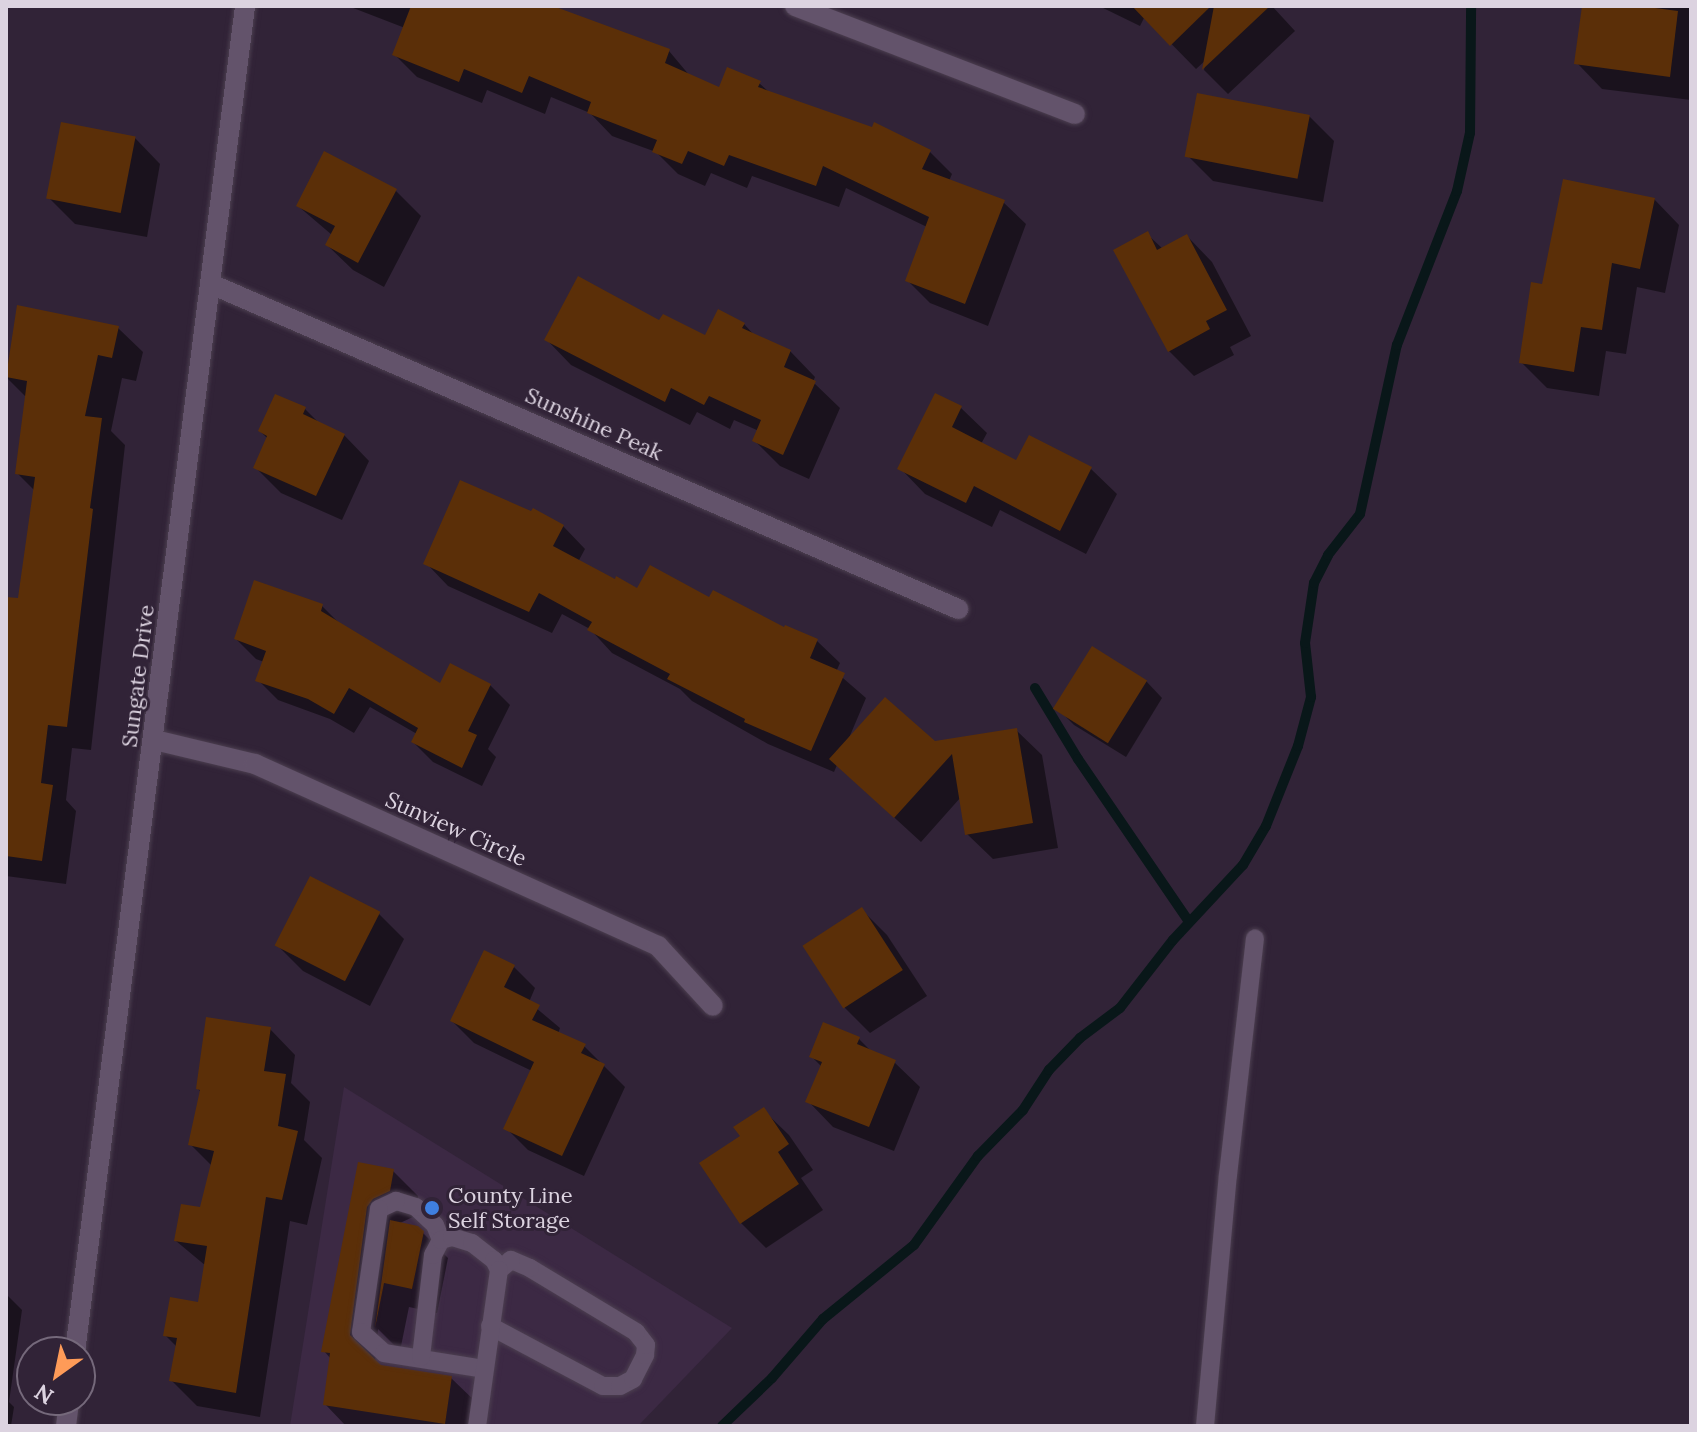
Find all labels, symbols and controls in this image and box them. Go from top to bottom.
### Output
street label: Sunshine Peak [521,382,667,466]
street label: Sungate Drive [116,603,160,749]
street label: Sunview Circle [381,786,531,872]
place label: County Line Self Storage [448,1182,573,1234]
marker: County Line Self Storage [423,1199,441,1217]
north arrow [16,1336,96,1416]
text: N [29,1378,59,1411]

